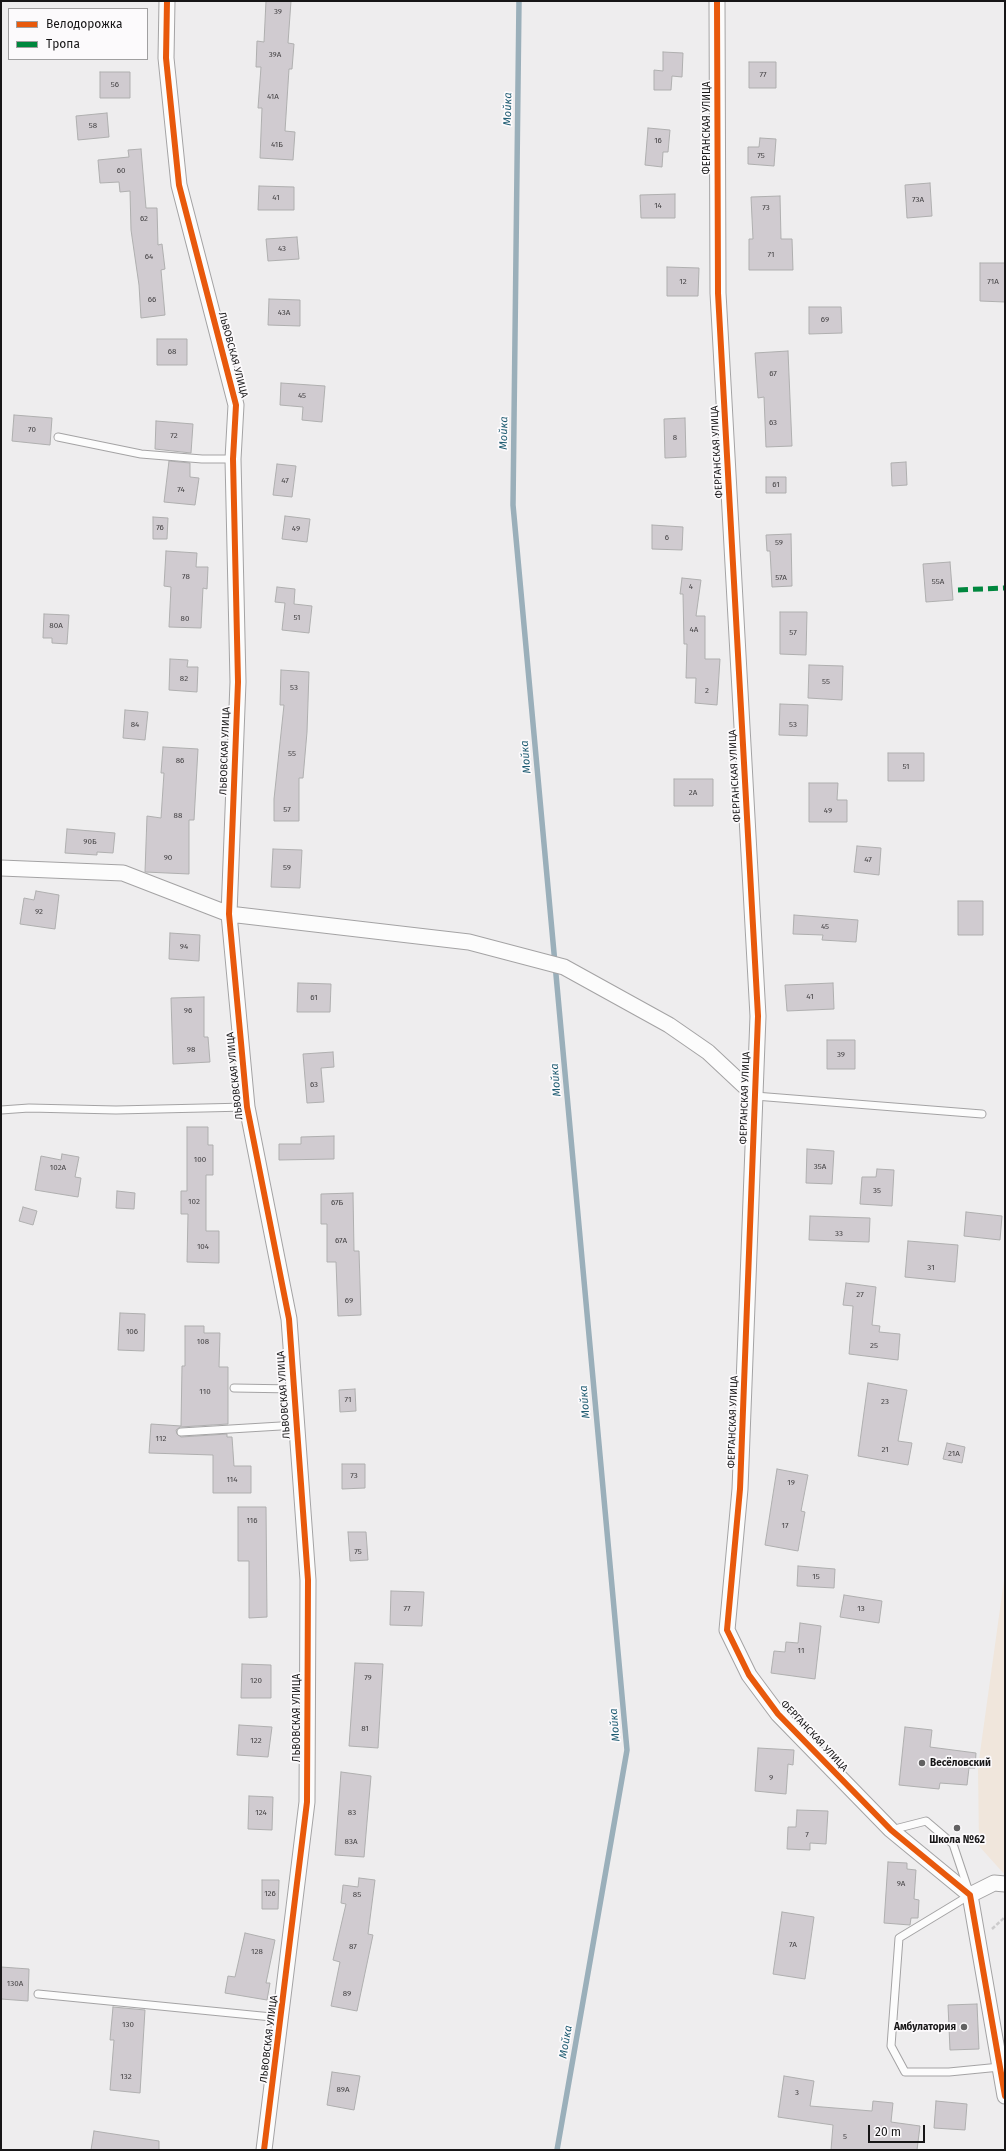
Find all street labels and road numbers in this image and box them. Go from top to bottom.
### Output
street label: ФЕРГАНСКАЯ УЛИЦА [701,82,713,174]
street label: ЛЬВОВСКАЯ УЛИЦА [216,311,250,399]
street label: ФЕРГАНСКАЯ УЛИЦА [709,405,725,499]
street label: ЛЬВОВСКАЯ УЛИЦА [217,707,233,795]
street label: ФЕРГАНСКАЯ УЛИЦА [727,729,743,823]
street label: ЛЬВОВСКАЯ УЛИЦА [224,1031,246,1121]
street label: ФЕРГАНСКАЯ УЛИЦА [737,1051,753,1145]
street label: ЛЬВОВСКАЯ УЛИЦА [275,1351,293,1439]
street label: ФЕРГАНСКАЯ УЛИЦА [725,1375,741,1469]
street label: ЛЬВОВСКАЯ УЛИЦА [291,1674,303,1762]
street label: ФЕРГАНСКАЯ УЛИЦА [778,1698,850,1774]
street label: ЛЬВОВСКАЯ УЛИЦА [258,1994,280,2084]

